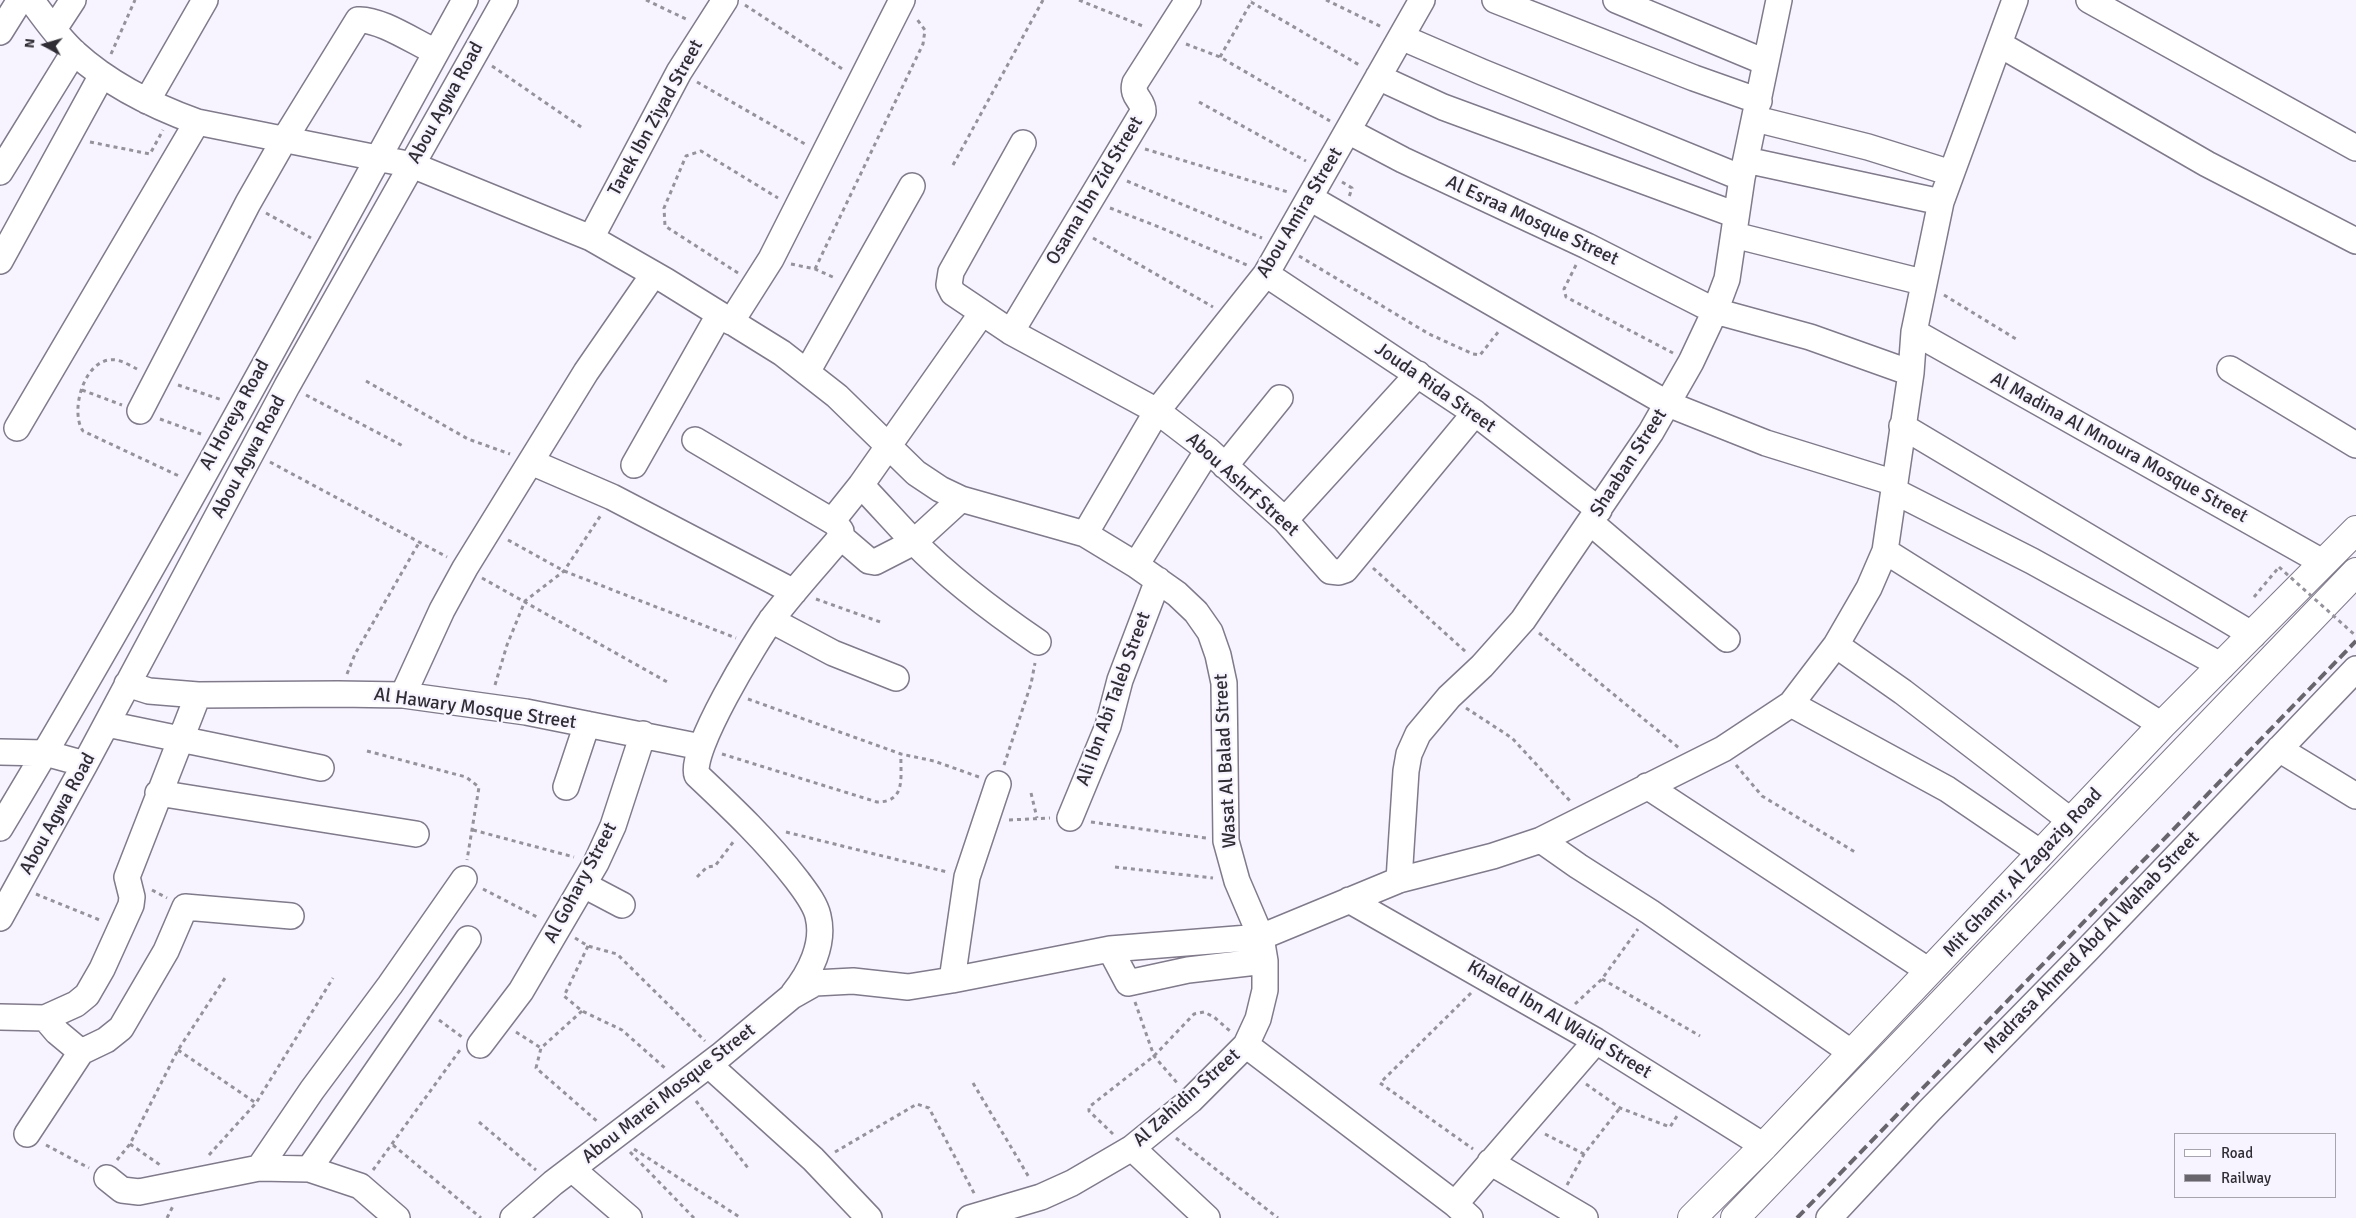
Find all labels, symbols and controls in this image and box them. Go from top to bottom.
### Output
north arrow [20,20,70,70]
street label: Tarek Ibn Ziyad Street [604,36,708,200]
text: N [21,38,39,49]
street label: Abou Agwa Road [403,38,489,168]
street label: Osama Ibn Zid Street [1042,113,1148,269]
street label: Abou Amira Street [1252,144,1348,282]
street label: Al Esraa Mosque Street [1442,171,1622,271]
street label: Jouda Rida Street [1370,338,1500,438]
street label: Al Horeya Road [195,356,275,474]
street label: Al Madina Al Mnoura Mosque Street [1986,368,2252,528]
street label: Abou Agwa Road [207,392,291,522]
street label: Shaaban Street [1586,405,1672,521]
street label: Abou Ashrf Street [1181,428,1303,542]
street label: Ali Ibn Abi Taleb Street [1072,609,1156,789]
street label: Wasat Al Balad Street [1210,673,1242,849]
street label: Al Hawary Mosque Street [372,683,578,735]
street label: Abou Agwa Road [15,749,101,879]
street label: Mit Ghamr, Al Zagazig Road [1939,784,2107,962]
street label: Al Gohary Street [540,819,622,947]
street label: Madrasa Ahmed Abd Al Wahab Street [1979,827,2205,1059]
street label: Khaled Ibn Al Walid Street [1463,956,1655,1084]
street label: Abou Marei Mosque Street [578,1019,760,1169]
street label: Al Zahidin Street [1129,1044,1245,1152]
legend [2174,1133,2336,1198]
text: Road [2221,1144,2253,1162]
text: Railway [2221,1169,2271,1187]

